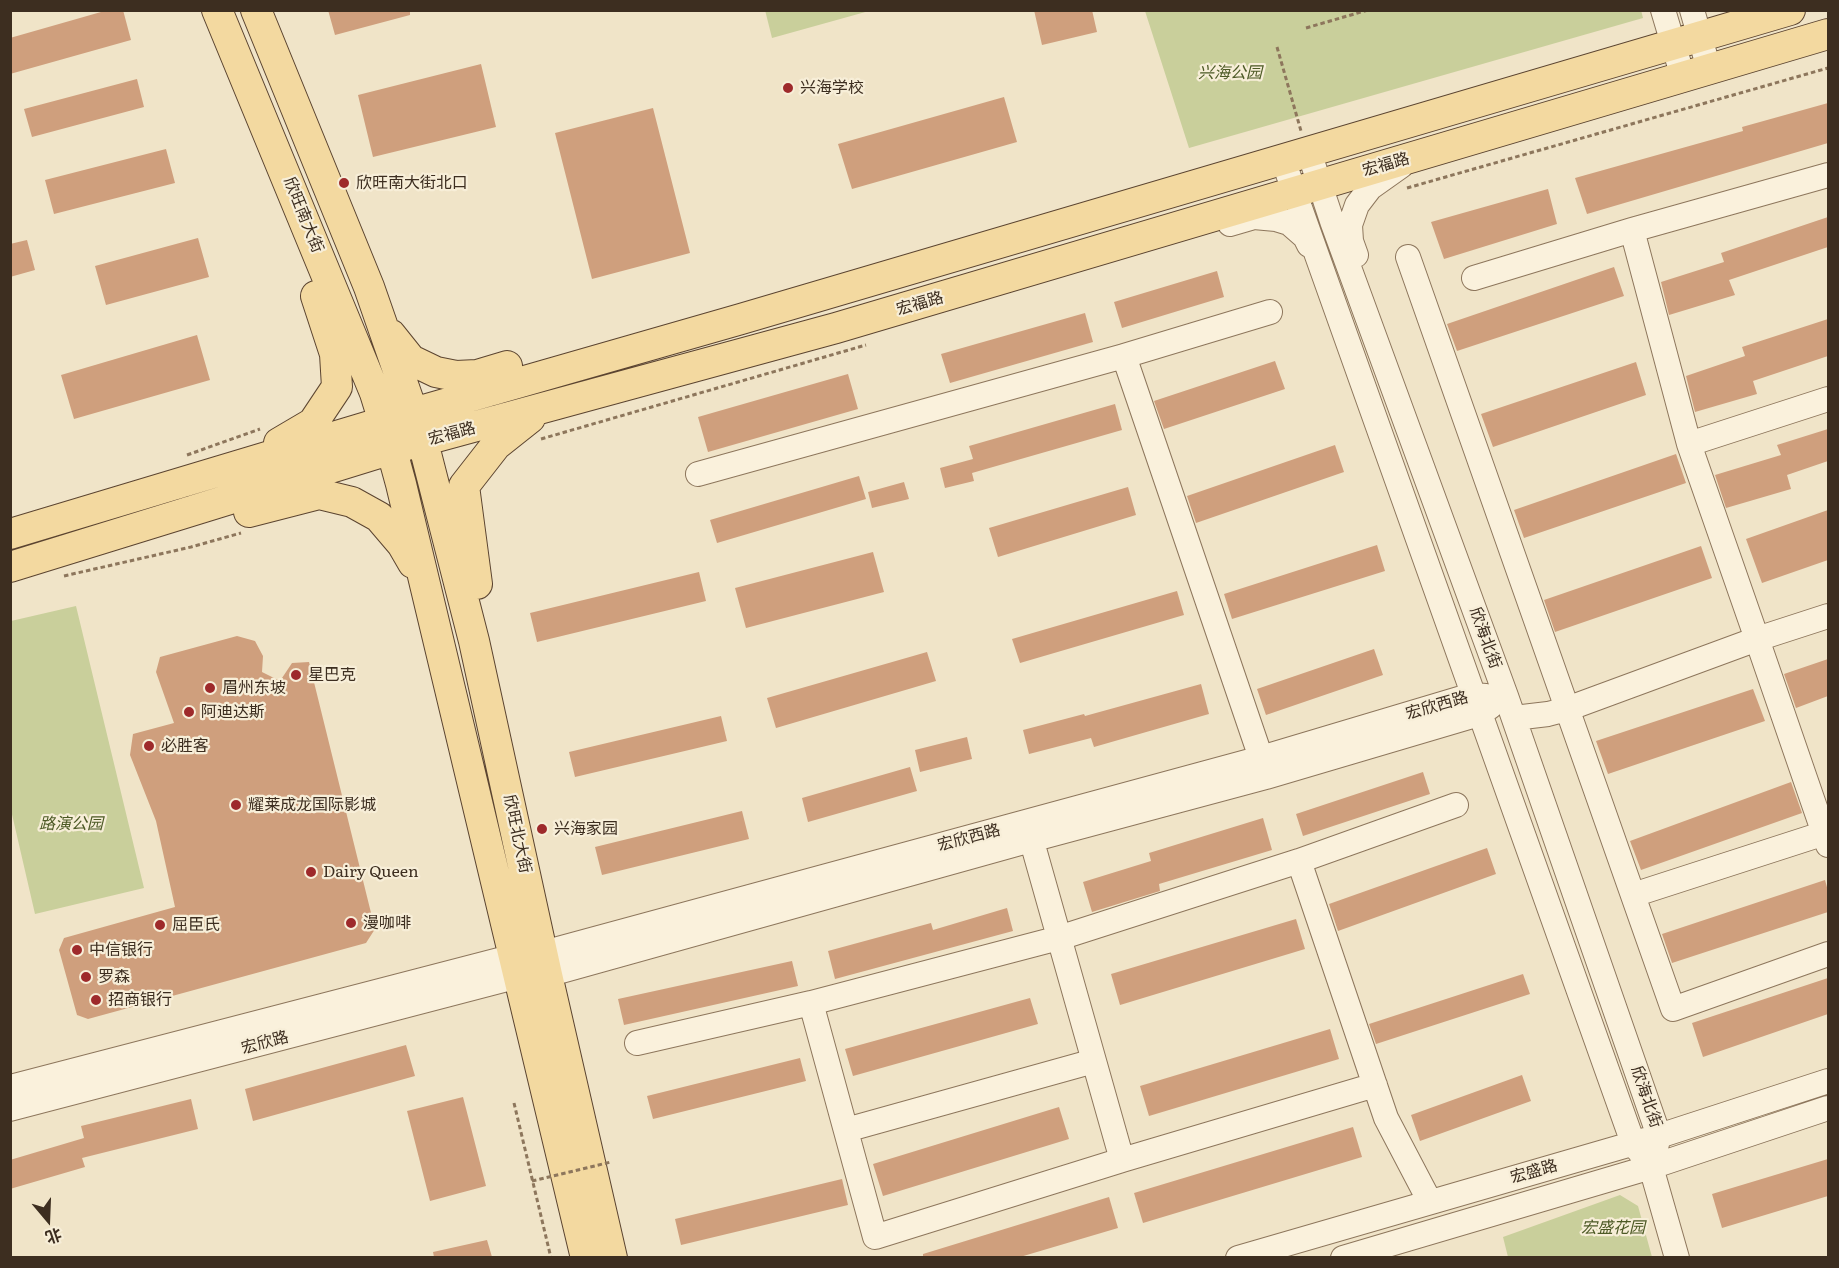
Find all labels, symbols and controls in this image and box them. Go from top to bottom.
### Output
park label: 兴海公园 [1198,63,1262,83]
place label: 兴海学校 [800,78,864,98]
marker: 兴海学校 [781,81,795,95]
street label: 宏福路 [1360,149,1412,181]
place label: 欣旺南大街北口 [356,173,468,193]
street label: 欣旺南大街 [279,174,327,256]
marker: 欣旺南大街北口 [337,176,351,190]
street label: 宏福路 [894,288,946,320]
street label: 宏福路 [426,419,478,449]
street label: 欣海北街 [1465,605,1505,671]
place label: 星巴克 [308,665,356,685]
marker: 星巴克 [289,668,303,682]
place label: 眉州东坡 [222,678,286,698]
marker: 眉州东坡 [203,681,217,695]
street label: 宏欣西路 [1404,688,1470,724]
place label: 阿迪达斯 [201,702,265,722]
marker: 阿迪达斯 [182,705,196,719]
place label: 必胜客 [161,736,209,756]
marker: 必胜客 [142,739,156,753]
street label: 欣旺北大街 [499,793,535,875]
place label: 耀莱成龙国际影城 [248,795,376,815]
marker: 耀莱成龙国际影城 [229,798,243,812]
park label: 路演公园 [39,814,103,834]
place label: 兴海家园 [554,819,618,839]
street label: 宏欣西路 [936,820,1002,856]
marker: 兴海家园 [535,822,549,836]
place label: Dairy Queen [323,862,419,882]
marker: Dairy Queen [304,865,318,879]
place label: 漫咖啡 [363,913,411,933]
place label: 屈臣氏 [172,915,220,935]
marker: 漫咖啡 [344,916,358,930]
marker: 屈臣氏 [153,918,167,932]
place label: 中信银行 [89,940,153,960]
marker: 中信银行 [70,943,84,957]
place label: 罗森 [98,967,130,987]
marker: 罗森 [79,970,93,984]
place label: 招商银行 [108,990,172,1010]
marker: 招商银行 [89,993,103,1007]
street label: 宏欣路 [239,1028,291,1058]
street label: 欣海北街 [1627,1064,1665,1130]
street label: 宏盛路 [1508,1156,1560,1188]
north arrow [18,1190,78,1250]
park label: 宏盛花园 [1581,1218,1645,1238]
text: 北 [42,1223,65,1251]

